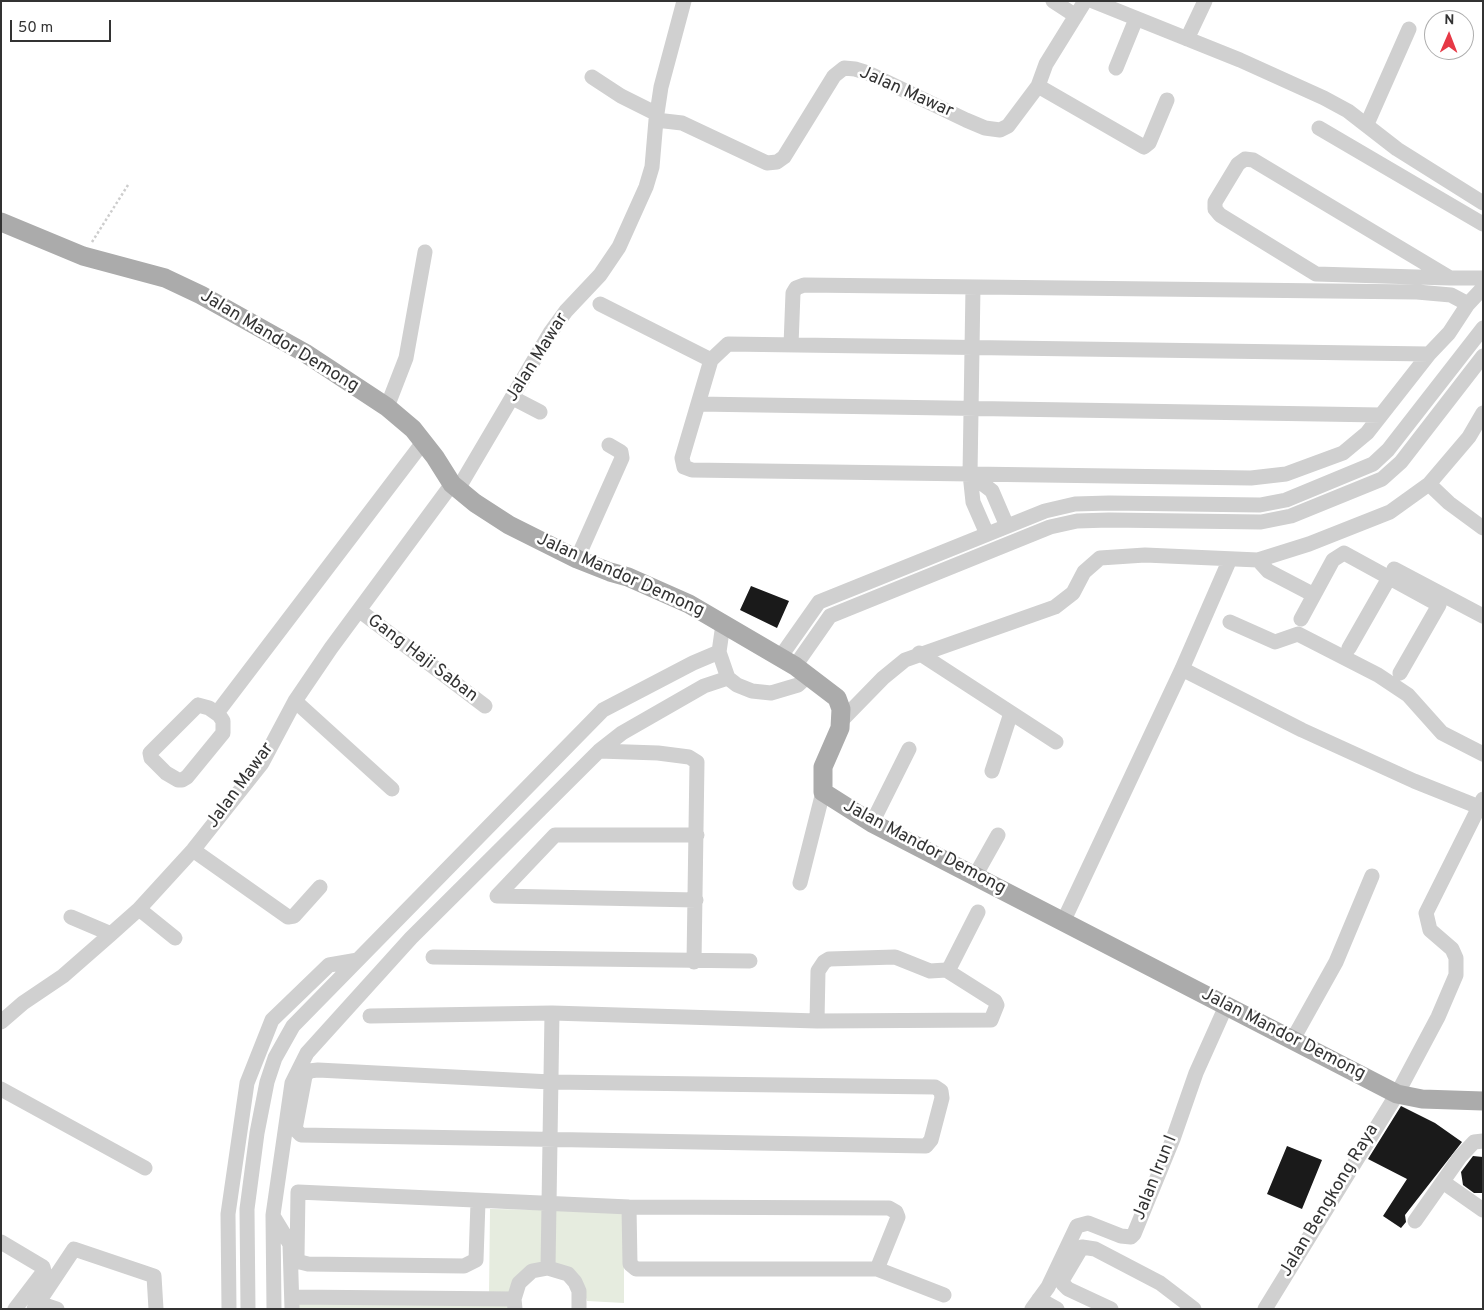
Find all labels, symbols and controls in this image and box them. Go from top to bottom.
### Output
scale bar [12,10,114,42]
north arrow [1424,10,1474,60]
text: N [1444,12,1454,29]
text: 50 m [18,19,53,38]
street label: Jalan Mawar [856,63,956,123]
street label: Jalan Mandor Demong [196,286,362,398]
street label: Jalan Mawar [502,310,574,406]
street label: Jalan Mandor Demong [533,529,707,623]
street label: Gang Haji Saban [362,610,482,708]
street label: Jalan Mawar [203,739,279,833]
street label: Jalan Mandor Demong [839,796,1009,900]
street label: Jalan Mandor Demong [1197,984,1369,1086]
street label: Jalan Bengkong Raya [1276,1121,1384,1281]
street label: Jalan Irun I [1129,1132,1183,1224]

